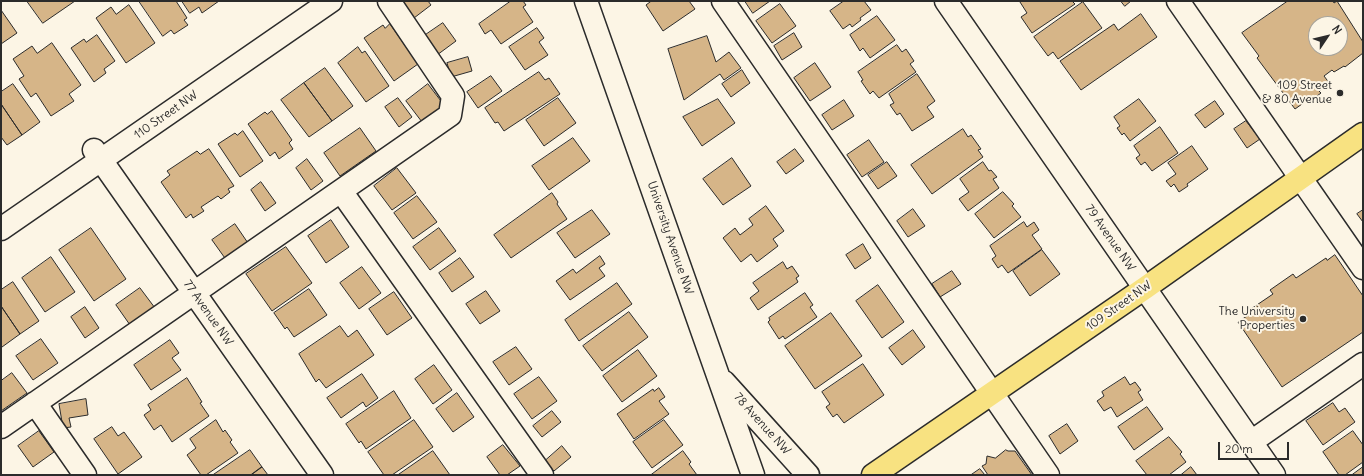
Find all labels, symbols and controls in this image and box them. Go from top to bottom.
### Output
north arrow [1308,16,1348,56]
text: N [1329,23,1345,37]
place label: 109 Street & 80 Avenue [1262,79,1332,107]
street label: 110 Street NW [131,88,201,142]
marker: 109 Street & 80 Avenue [1335,88,1345,98]
street label: University Avenue NW [644,179,696,297]
street label: 79 Avenue NW [1082,202,1138,274]
street label: 77 Avenue NW [180,277,236,349]
street label: 109 Street NW [1084,278,1154,334]
place label: The University Properties [1219,305,1295,333]
marker: The University Properties [1298,314,1308,324]
street label: 78 Avenue NW [731,390,793,458]
scale bar [1220,434,1291,460]
text: 20 m [1225,441,1253,456]

